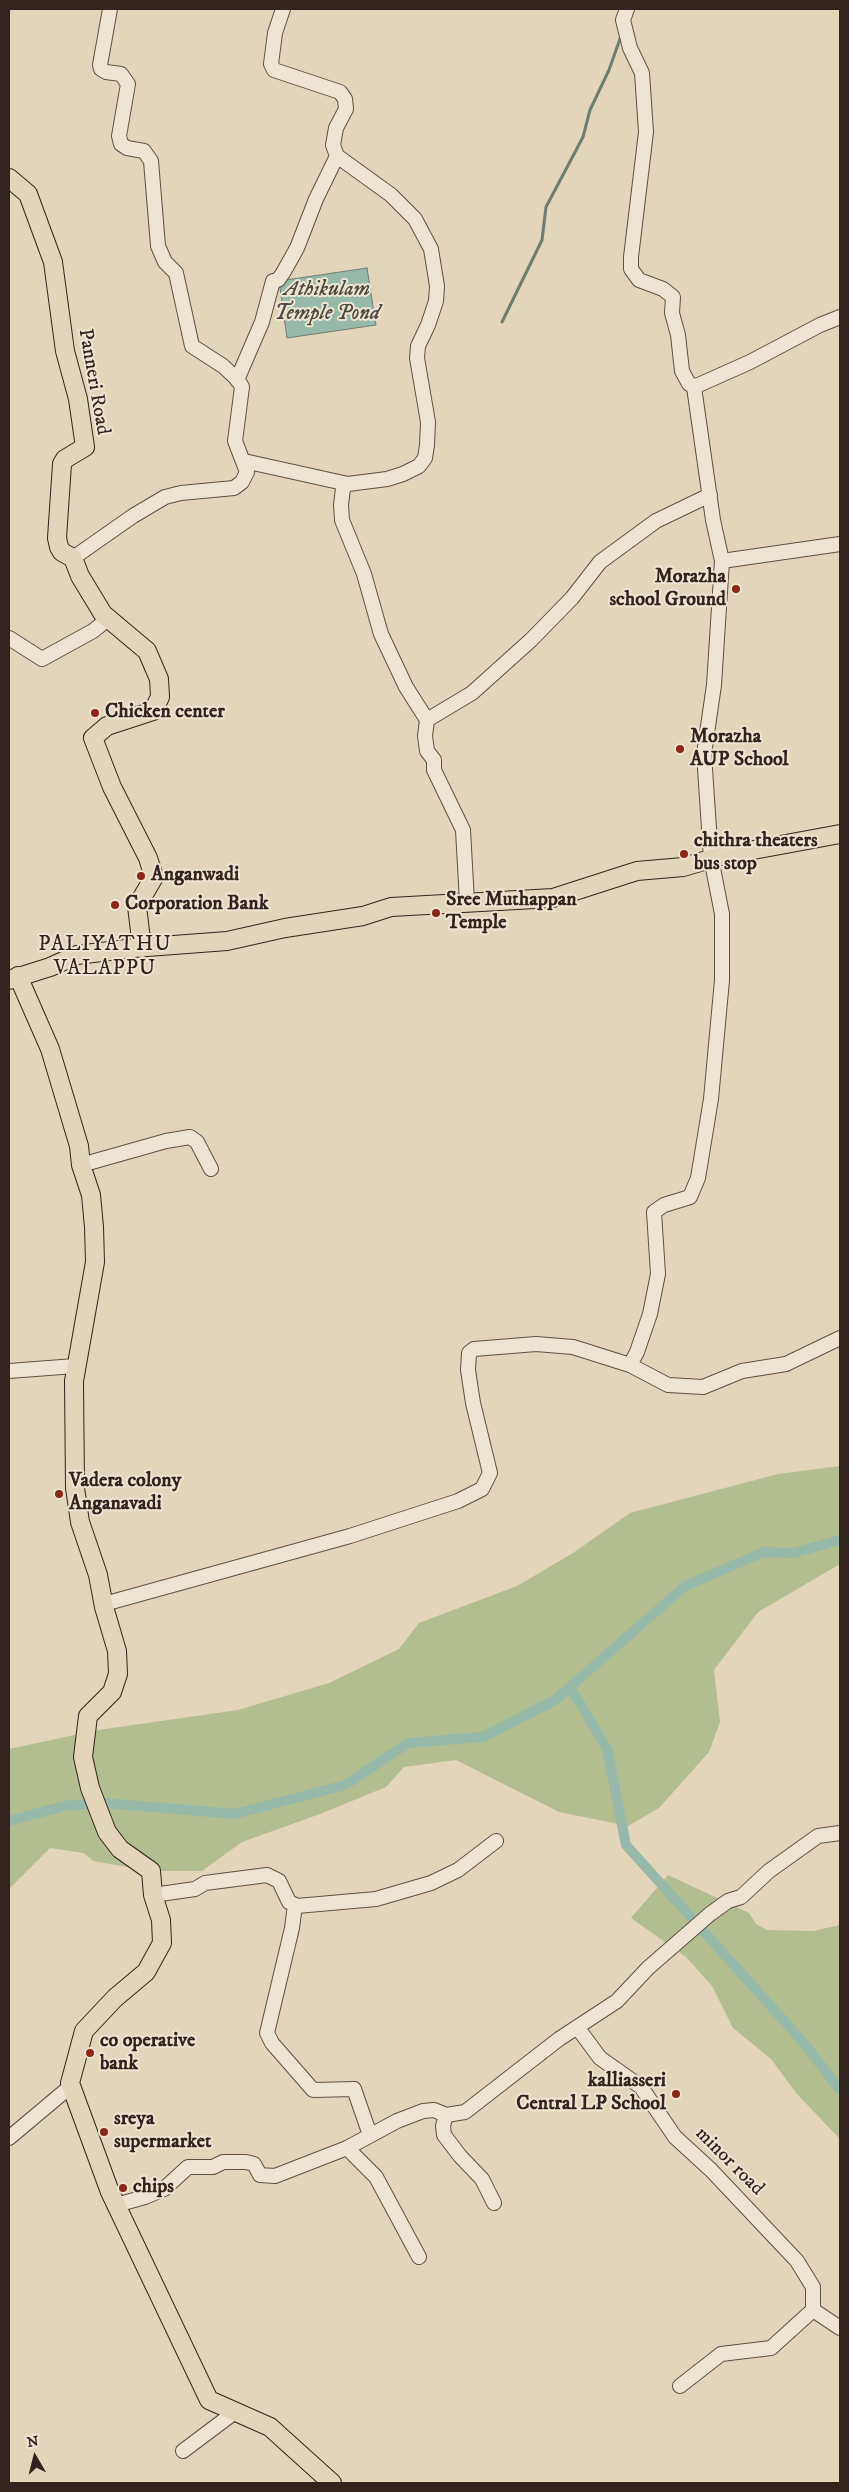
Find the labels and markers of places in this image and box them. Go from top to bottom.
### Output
place label: Morazha school Ground [609,566,726,613]
marker: Morazha school Ground [730,583,742,595]
place label: Chicken center [105,701,225,725]
marker: Chicken center [89,707,101,719]
place label: Morazha AUP School [690,726,789,773]
marker: Morazha AUP School [674,743,686,755]
place label: chithra theaters bus stop [694,830,818,877]
marker: chithra theaters bus stop [678,848,690,860]
place label: Anganwadi [151,864,239,888]
marker: Anganwadi [135,870,147,882]
place label: Sree Muthappan Temple [446,889,577,936]
place label: Corporation Bank [125,893,269,917]
marker: Corporation Bank [109,899,121,911]
marker: Sree Muthappan Temple [430,907,442,919]
place label: Vadera colony Anganavadi [69,1470,181,1517]
marker: Vadera colony Anganavadi [53,1488,65,1500]
place label: co operative bank [100,2030,195,2077]
marker: co operative bank [84,2047,96,2059]
place label: kalliasseri Central LP School [516,2070,666,2117]
marker: kalliasseri Central LP School [670,2088,682,2100]
place label: sreya supermarket [114,2108,211,2155]
marker: sreya supermarket [98,2126,110,2138]
place label: chips [133,2176,174,2200]
marker: chips [117,2182,129,2194]

